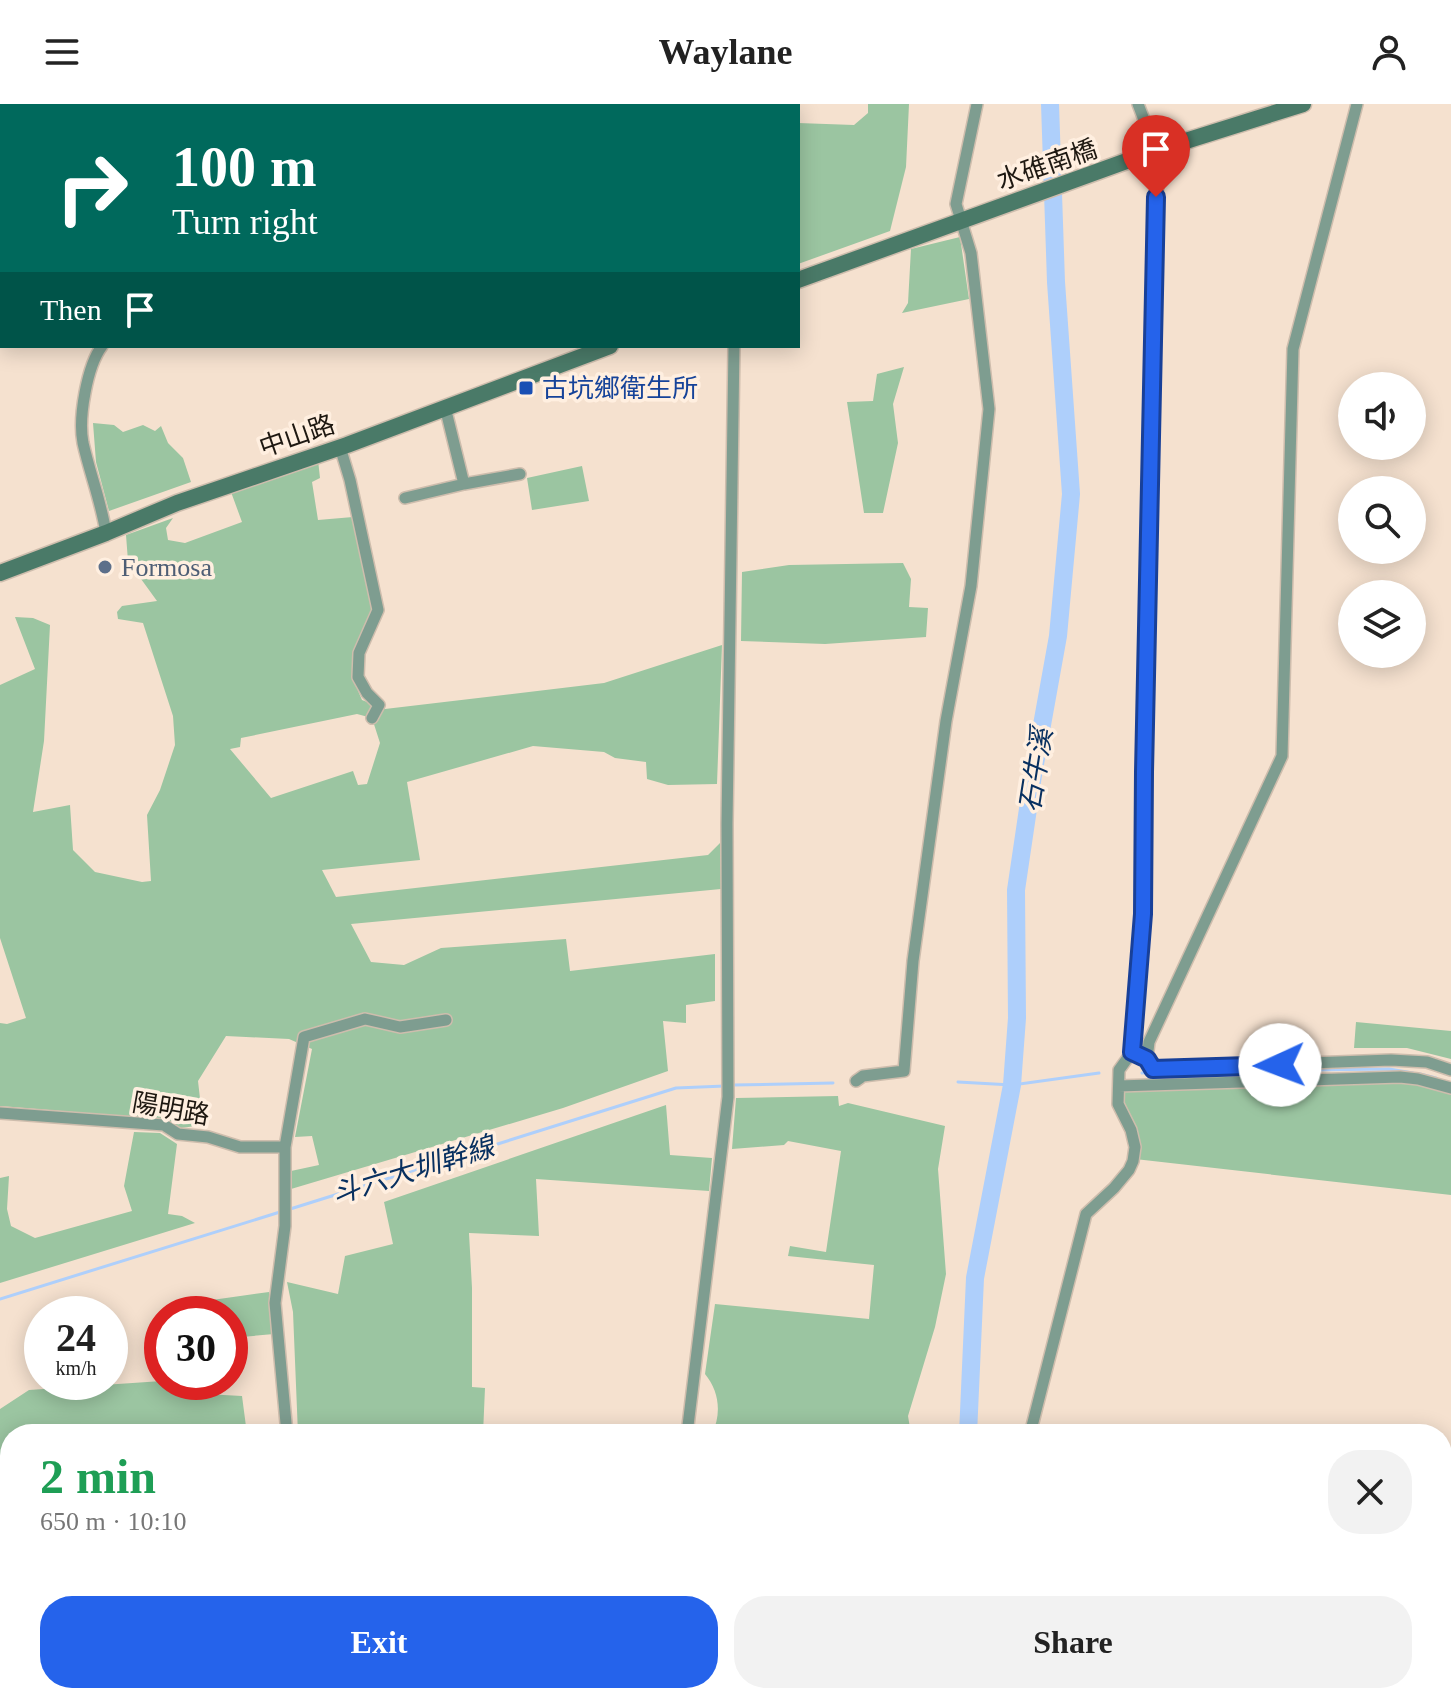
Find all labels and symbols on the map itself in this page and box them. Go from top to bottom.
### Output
pin [1122,115,1190,197]
street label: 水碓南橋 [993,134,1101,196]
place label: 古坑鄉衛生所 [542,374,698,403]
marker: 古坑鄉衛生所 [517,379,535,397]
street label: 中山路 [255,410,339,462]
place label: Formosa [121,553,212,582]
marker: Formosa [96,558,114,576]
water label: 石牛溪 [1014,722,1059,814]
position arrow [1238,1023,1322,1107]
street label: 陽明路 [130,1088,212,1130]
water label: 斗六大圳幹線 [328,1130,501,1209]
speed limit sign: 30 [144,1296,248,1400]

